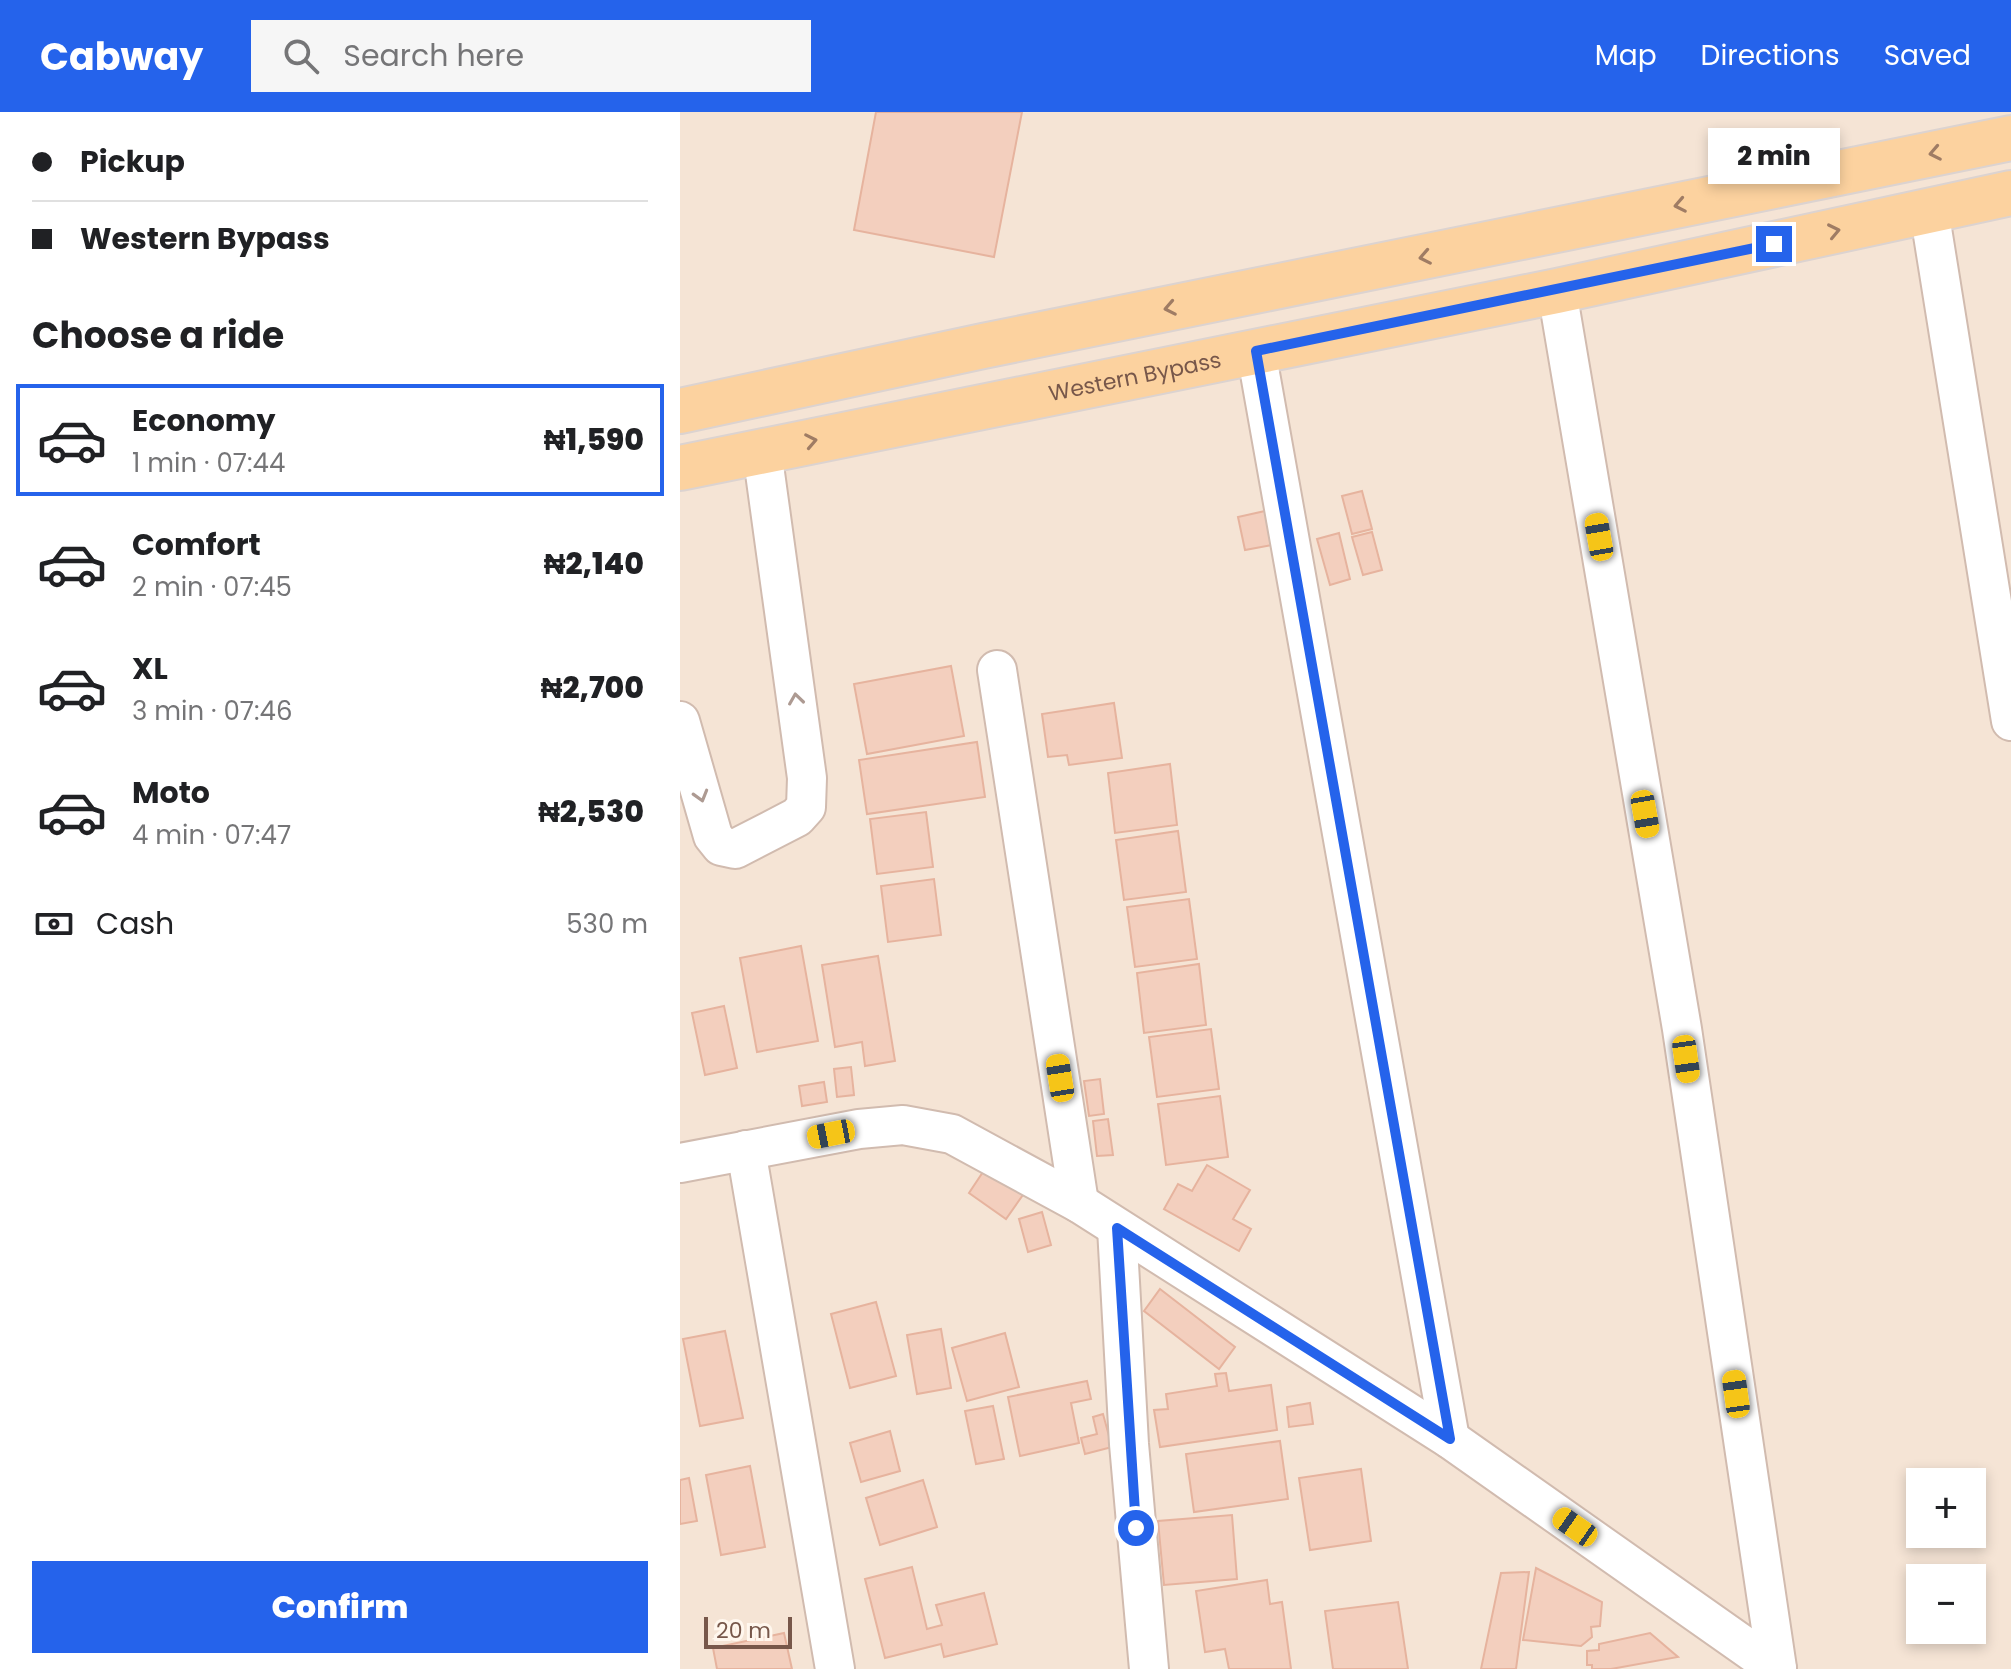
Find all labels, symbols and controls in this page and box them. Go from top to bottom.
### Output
search box [251,20,811,92]
text: Cabway [40,30,203,83]
icon: search [279,34,323,78]
text: Search here [343,34,524,77]
text: Map [1595,36,1657,75]
text: Directions [1701,36,1840,75]
text: Saved [1884,36,1971,75]
callout: 2 min [1708,128,1840,184]
text: 2 min [1737,138,1811,174]
text: Pickup [80,140,185,183]
one-way arrow [1928,144,1941,161]
one-way arrow [1673,196,1687,213]
text: Western Bypass [80,217,330,260]
one-way arrow [1826,223,1840,240]
route end [1756,226,1792,262]
one-way arrow [1419,248,1432,265]
one-way arrow [1163,299,1177,316]
text: Choose a ride [32,310,284,361]
street label: Western Bypass [1046,344,1224,409]
text: Economy [132,399,276,442]
icon: car [36,404,108,476]
text: ₦1,590 [544,418,644,461]
one-way arrow [805,434,818,451]
text: 1 min · 07:44 [132,445,285,481]
car [1583,511,1615,563]
text: Comfort [132,523,261,566]
icon: car [36,528,108,600]
text: ₦2,140 [544,542,644,585]
text: 2 min · 07:45 [132,569,292,605]
text: XL [132,647,168,690]
icon: car [36,652,108,724]
text: ₦2,700 [541,666,644,709]
one-way arrow [788,692,805,706]
text: 3 min · 07:46 [132,693,292,729]
text: Moto [132,771,210,814]
icon: car [36,776,108,848]
car [1629,788,1661,840]
one-way arrow [692,789,709,803]
text: ₦2,530 [538,790,644,833]
text: 4 min · 07:47 [132,817,291,853]
icon: cash [32,902,76,946]
text: Cash [96,902,174,945]
text: 530 m [566,906,648,942]
car [1671,1034,1701,1084]
car [1044,1052,1076,1104]
car [805,1118,857,1150]
car [1721,1369,1751,1419]
map controls [1906,1468,1986,1644]
button: + [1906,1468,1986,1548]
car [1548,1503,1602,1551]
route start [1118,1510,1154,1546]
button: Confirm [32,1561,648,1653]
button: − [1906,1564,1986,1644]
scale bar [704,1613,792,1649]
text: 20 m [716,1615,771,1646]

